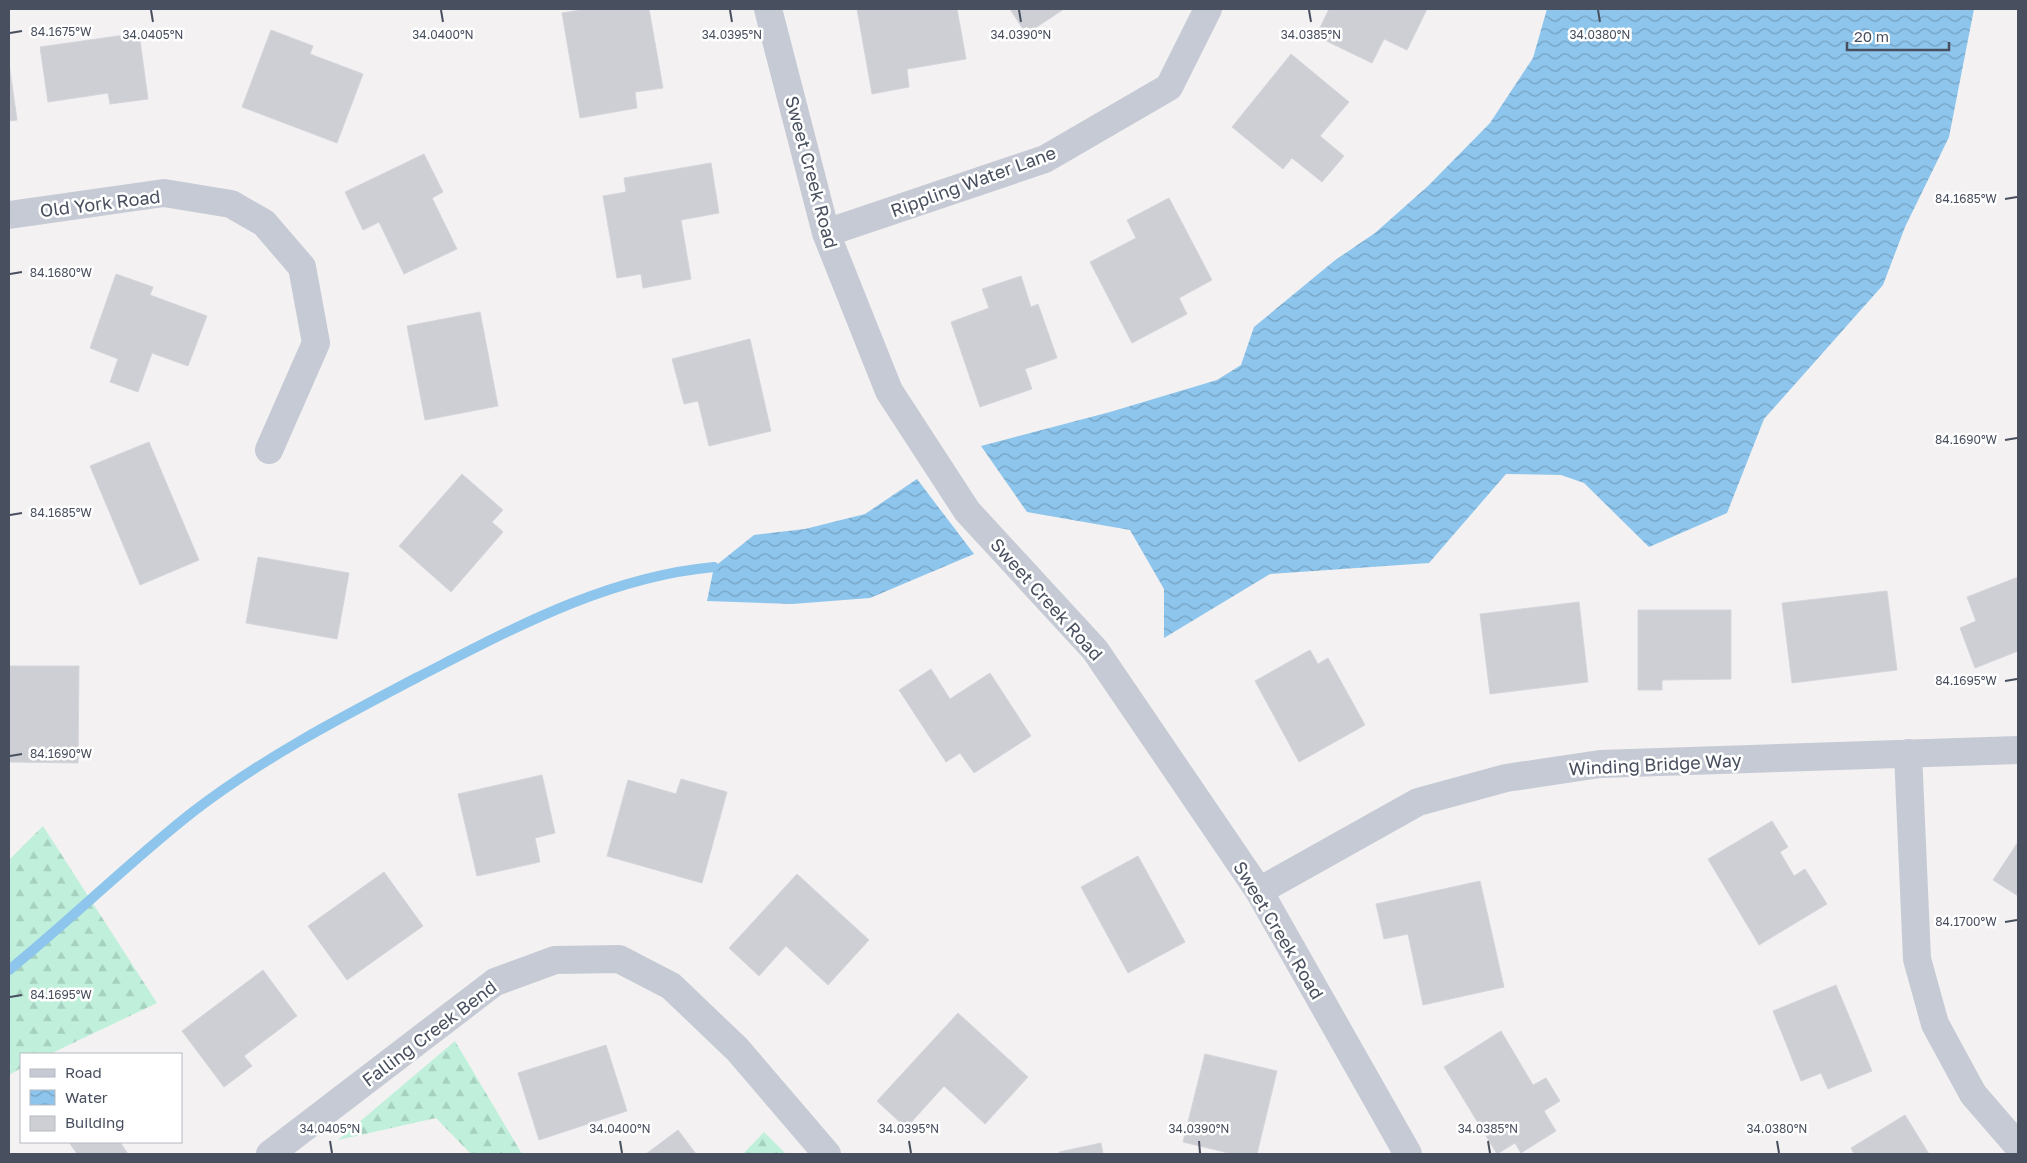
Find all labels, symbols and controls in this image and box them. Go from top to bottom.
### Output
scale bar [1847,20,1950,52]
text: 84.1675°W [31,24,92,39]
text: 34.0405°N [123,27,183,42]
text: 34.0400°N [412,27,474,42]
text: 34.0395°N [702,27,762,42]
text: 34.0390°N [991,27,1051,42]
text: 34.0385°N [1281,27,1341,42]
text: 34.0380°N [1570,27,1630,42]
text: 20 m [1854,27,1889,45]
street label: Sweet Creek Road [781,93,843,251]
street label: Rippling Water Lane [887,141,1059,221]
street label: Old York Road [39,185,161,221]
text: 84.1685°W [1935,191,1997,206]
text: 84.1680°W [30,265,93,280]
text: 84.1690°W [1935,432,1998,447]
text: 84.1685°W [30,505,92,520]
street label: Sweet Creek Road [986,533,1108,665]
text: 84.1695°W [1935,673,1997,688]
text: 84.1690°W [30,746,93,761]
street label: Winding Bridge Way [1568,748,1742,780]
street label: Sweet Creek Road [1229,857,1329,1003]
text: 84.1700°W [1935,914,1997,929]
street label: Falling Creek Bend [357,975,501,1091]
text: 84.1695°W [30,987,92,1002]
legend [20,1053,182,1143]
text: Road [65,1063,102,1081]
text: Water [65,1088,108,1106]
text: Building [65,1113,125,1131]
text: 34.0405°N [300,1121,360,1136]
text: 34.0400°N [589,1121,651,1136]
text: 34.0395°N [879,1121,939,1136]
text: 34.0390°N [1169,1121,1229,1136]
text: 34.0385°N [1458,1121,1518,1136]
text: 34.0380°N [1747,1121,1807,1136]

